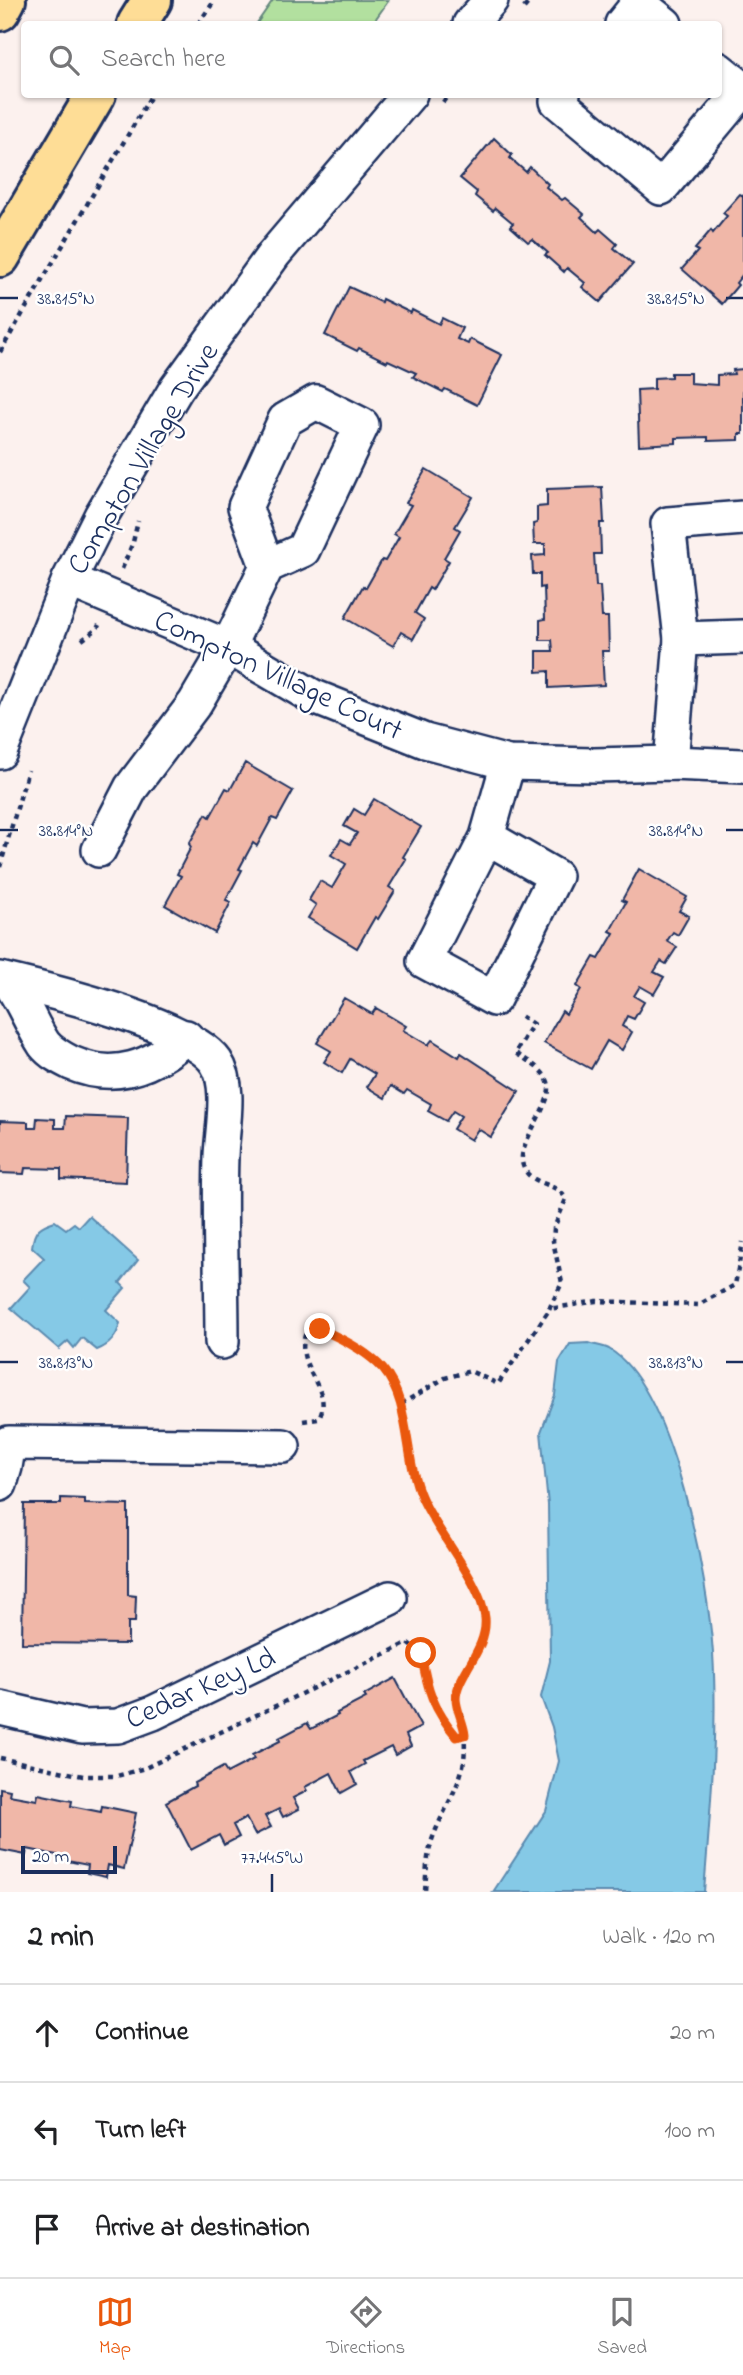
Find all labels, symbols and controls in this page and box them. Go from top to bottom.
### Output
search box [21,21,722,98]
icon: search [45,41,83,79]
text: Search here [101,41,226,79]
text: 38.815°N [37,287,95,313]
text: 38.815°N [647,287,705,313]
street label: Compton Village Drive [58,335,232,584]
street label: Compton Village Court [146,600,409,754]
text: 38.814°N [39,819,93,845]
text: 38.814°N [649,819,703,845]
route end [304,1313,335,1344]
text: 38.813°N [39,1351,93,1377]
text: 38.813°N [649,1351,703,1377]
street label: Cedar Key Ld [119,1637,283,1742]
route start [405,1637,436,1668]
scale bar [21,1843,117,1875]
text: 20 m [32,1844,69,1871]
text: 77.445°W [241,1846,303,1872]
text: 2 min [28,1916,94,1960]
text: Walk · 120 m [602,1921,715,1954]
icon: ahead [28,2014,66,2052]
text: Continue [95,2014,188,2052]
text: 20 m [670,2017,715,2050]
icon: left [28,2112,66,2150]
text: Turn left [95,2112,186,2150]
text: 100 m [664,2115,715,2148]
icon: arrive [28,2210,66,2248]
text: Arrive at destination [95,2210,310,2248]
tab: Map [96,2293,134,2362]
tab: Directions [326,2293,405,2362]
tab: Saved [597,2293,647,2362]

